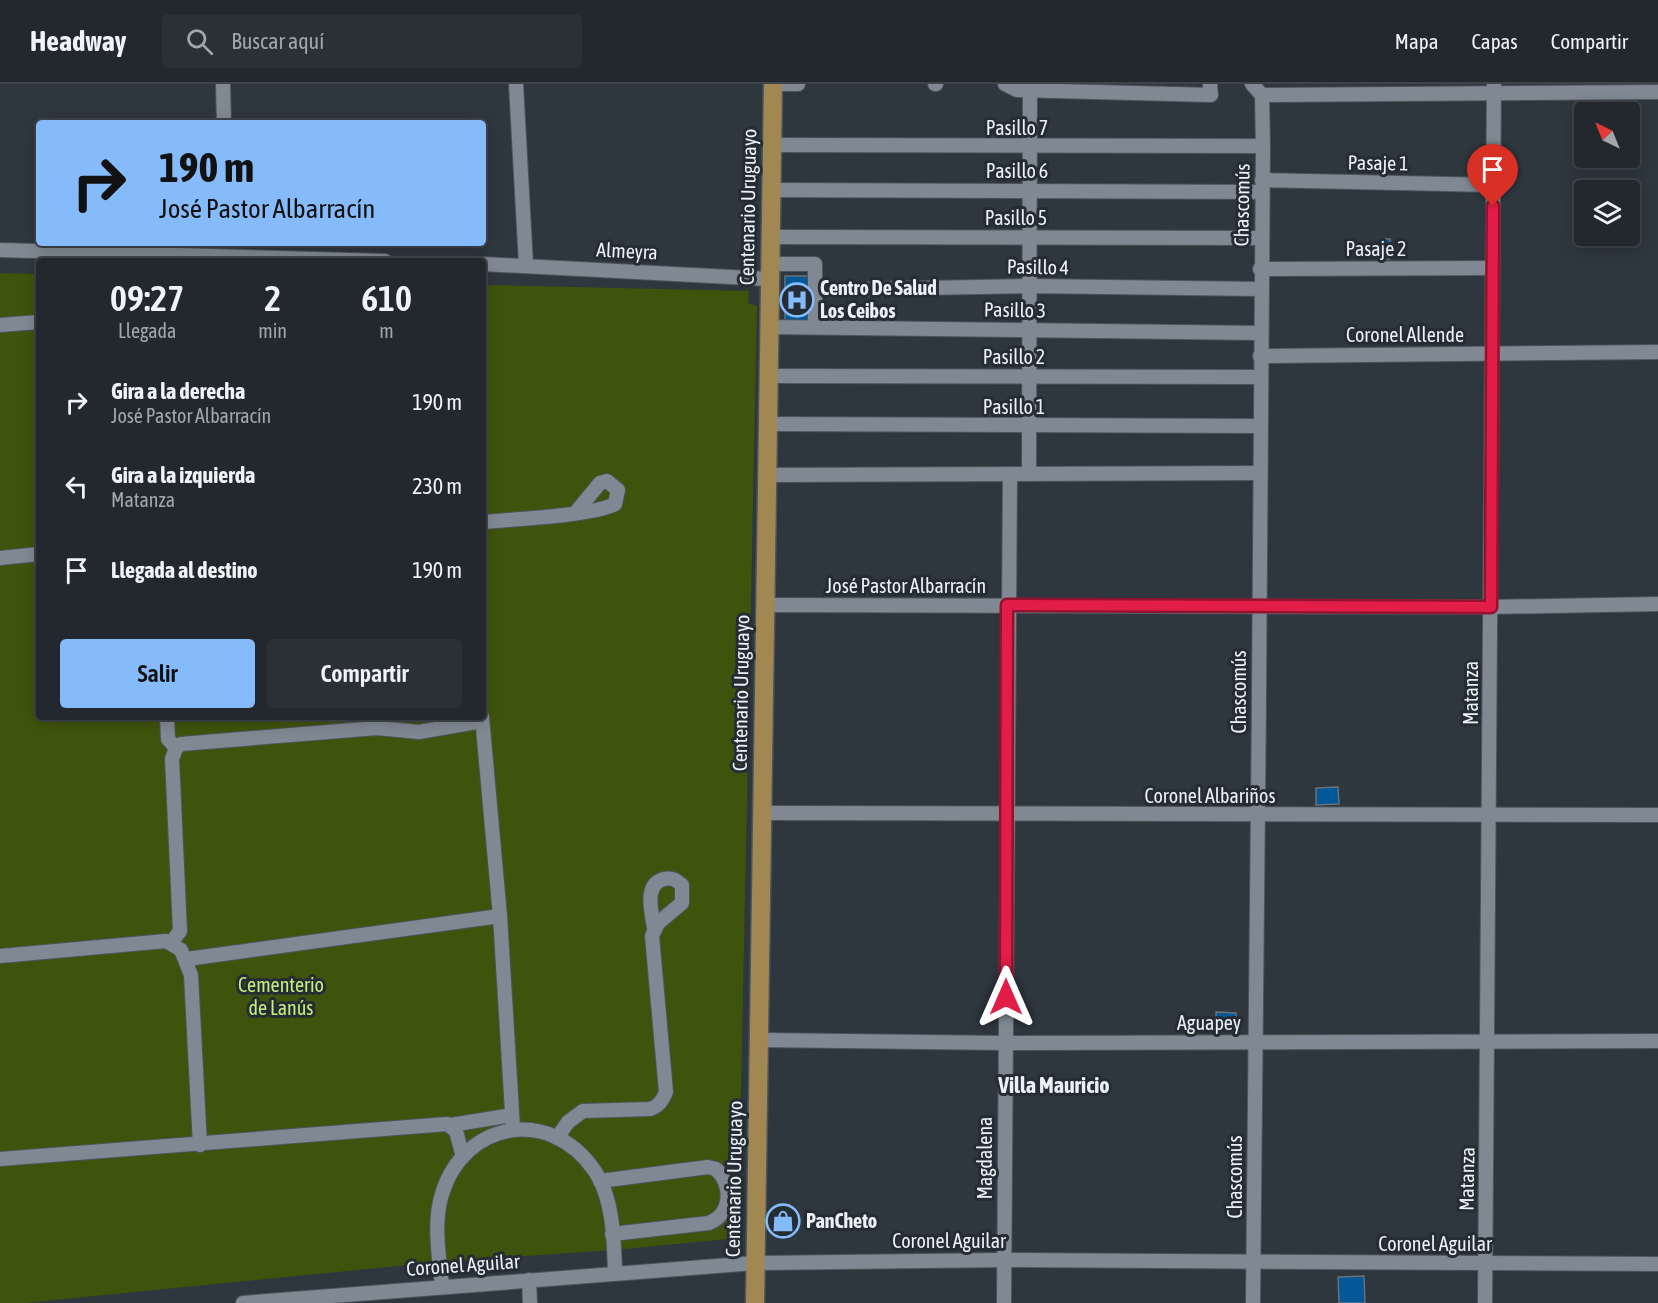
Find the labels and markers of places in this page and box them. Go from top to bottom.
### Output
pin [1467,144,1518,206]
place label: Centro De Salud Los Ceibos [820,276,937,322]
hospital icon: Centro De Salud Los Ceibos [779,282,815,318]
shop icon: PanCheto [765,1203,801,1239]
place label: PanCheto [806,1209,877,1232]

